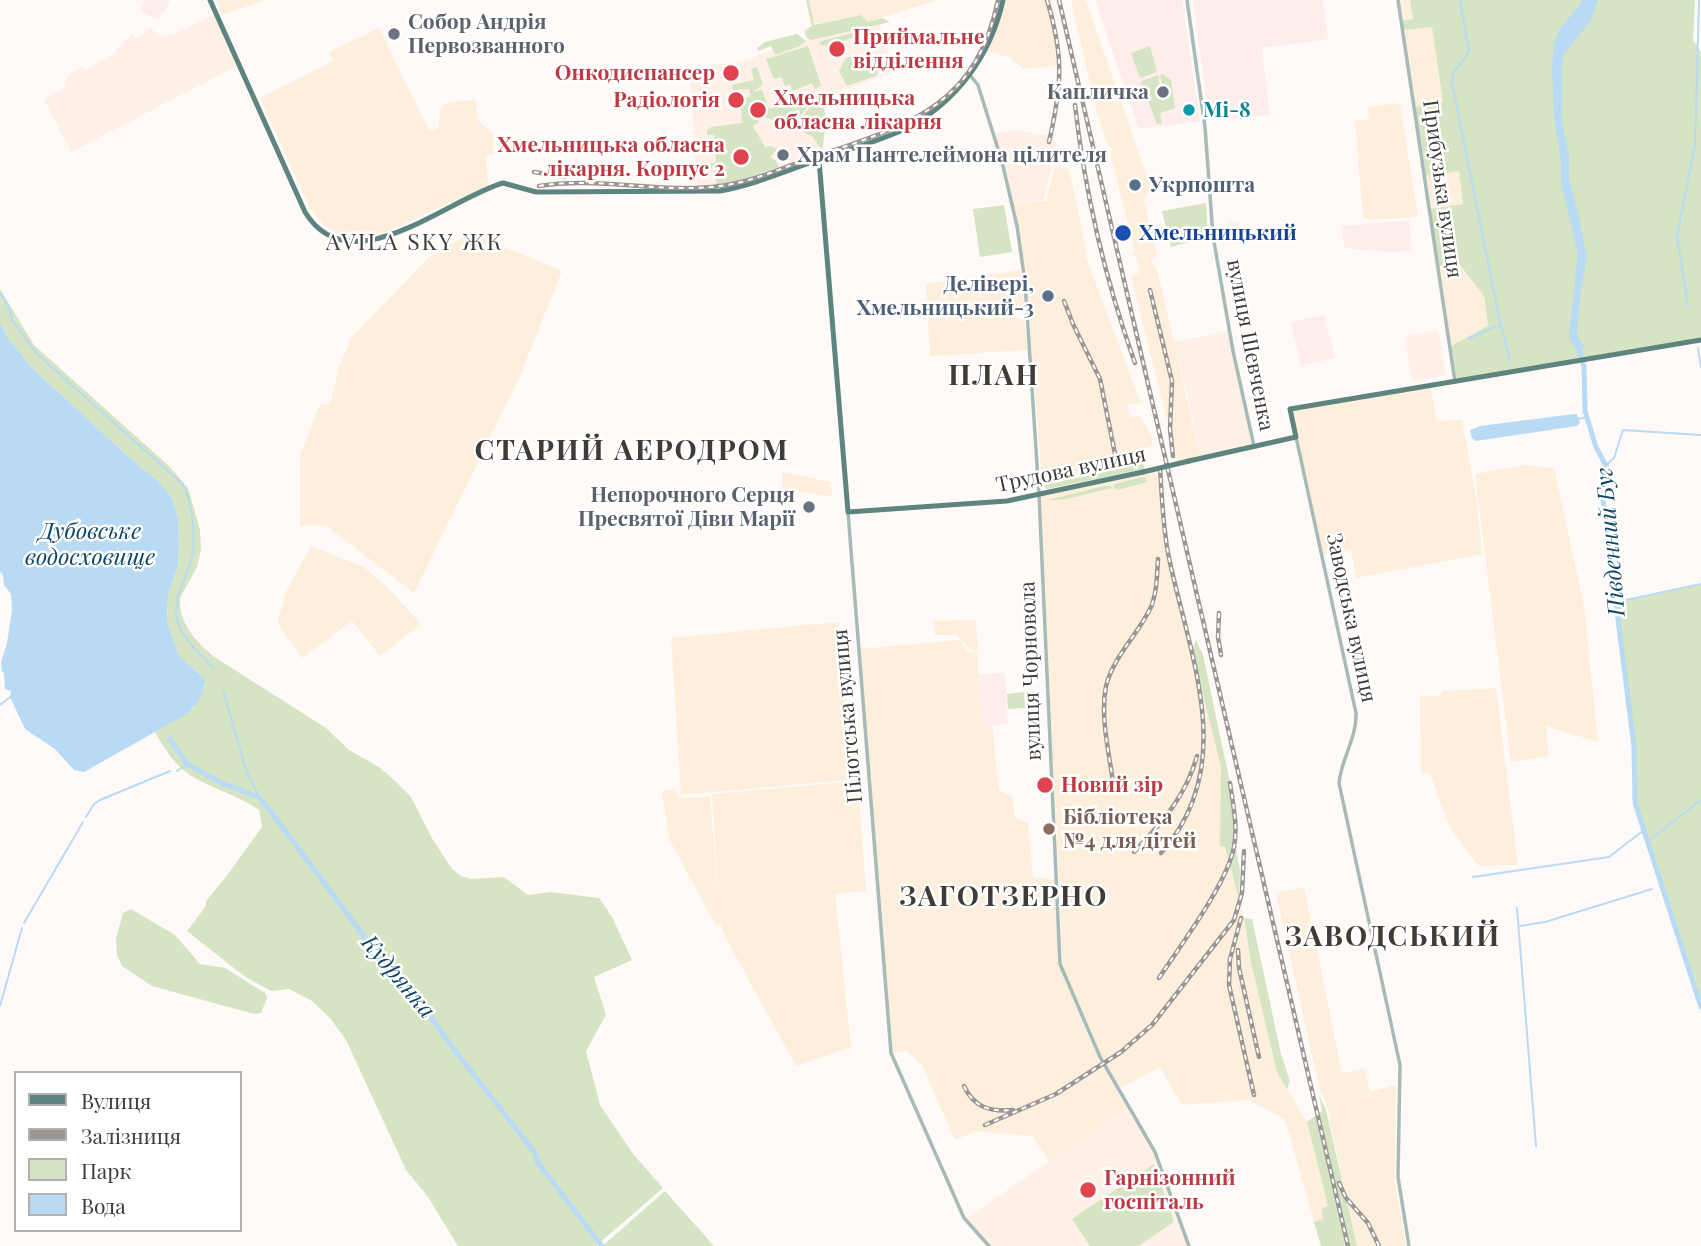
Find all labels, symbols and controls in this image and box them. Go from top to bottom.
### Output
place label: Собор Андрія Первозванного [408,9,565,59]
place label: Приймальне відділення [853,24,985,74]
marker: Собор Андрія Первозванного [386,26,402,42]
marker: Приймальне відділення [827,39,847,59]
place label: Онкодиспансер [555,60,715,86]
marker: Онкодиспансер [721,63,741,83]
place label: Капличка [1047,79,1149,105]
marker: Капличка [1155,84,1171,100]
place label: Хмельницька обласна лікарня [774,85,942,135]
place label: Радіологія [613,87,720,113]
marker: Радіологія [726,90,746,110]
place label: Mi-8 [1203,97,1251,123]
street label: Прибузька вулиця [1417,98,1467,280]
marker: Хмельницька обласна лікарня [748,100,768,120]
marker: Mi-8 [1181,102,1197,118]
place label: Хмельницька обласна лікарня. Корпус 2 [497,132,725,182]
place label: Храм Пантелеймона цілителя [797,142,1107,168]
marker: Хмельницька обласна лікарня. Корпус 2 [731,147,751,167]
marker: Храм Пантелеймона цілителя [775,147,791,163]
place label: Укрпошта [1149,172,1255,198]
marker: Укрпошта [1127,177,1143,193]
place label: Хмельницький [1139,220,1297,246]
marker: Хмельницький [1113,223,1133,243]
district label: AVILA SKY ЖК [327,229,503,257]
street label: вулиця Шевченка [1221,257,1279,433]
place label: Делівері, Хмельницький-3 [856,271,1034,321]
marker: Делівері, Хмельницький-3 [1040,288,1056,304]
district label: ПЛАН [949,359,1039,393]
district label: СТАРИЙ АЕРОДРОМ [476,434,788,468]
street label: Трудова вулиця [994,442,1148,498]
water label: Південний Буг [1591,466,1631,618]
place label: Непорочного Серця Пресвятої Діви Марії [578,482,795,532]
marker: Непорочного Серця Пресвятої Діви Марії [801,499,817,515]
water label: Дубовське водосховище [25,518,155,572]
street label: Заводська вулиця [1321,531,1381,705]
street label: вулиця Чорновола [1015,581,1047,761]
street label: Пілотська вулиця [828,628,868,804]
place label: Новий зір [1061,772,1163,798]
marker: Новий зір [1035,775,1055,795]
place label: Бібліотека №4 для дітей [1063,804,1197,854]
marker: Бібліотека №4 для дітей [1041,821,1057,837]
district label: ЗАГОТЗЕРНО [901,880,1107,914]
district label: ЗАВОДСЬКИЙ [1286,920,1500,954]
water label: Кудрянка [355,930,441,1024]
legend [14,1071,242,1232]
text: Вулиця [81,1086,151,1114]
text: Залізниця [81,1121,181,1149]
text: Парк [81,1156,131,1184]
place label: Гарнізонний госпіталь [1104,1165,1235,1215]
marker: Гарнізонний госпіталь [1078,1180,1098,1200]
text: Вода [81,1191,126,1219]

